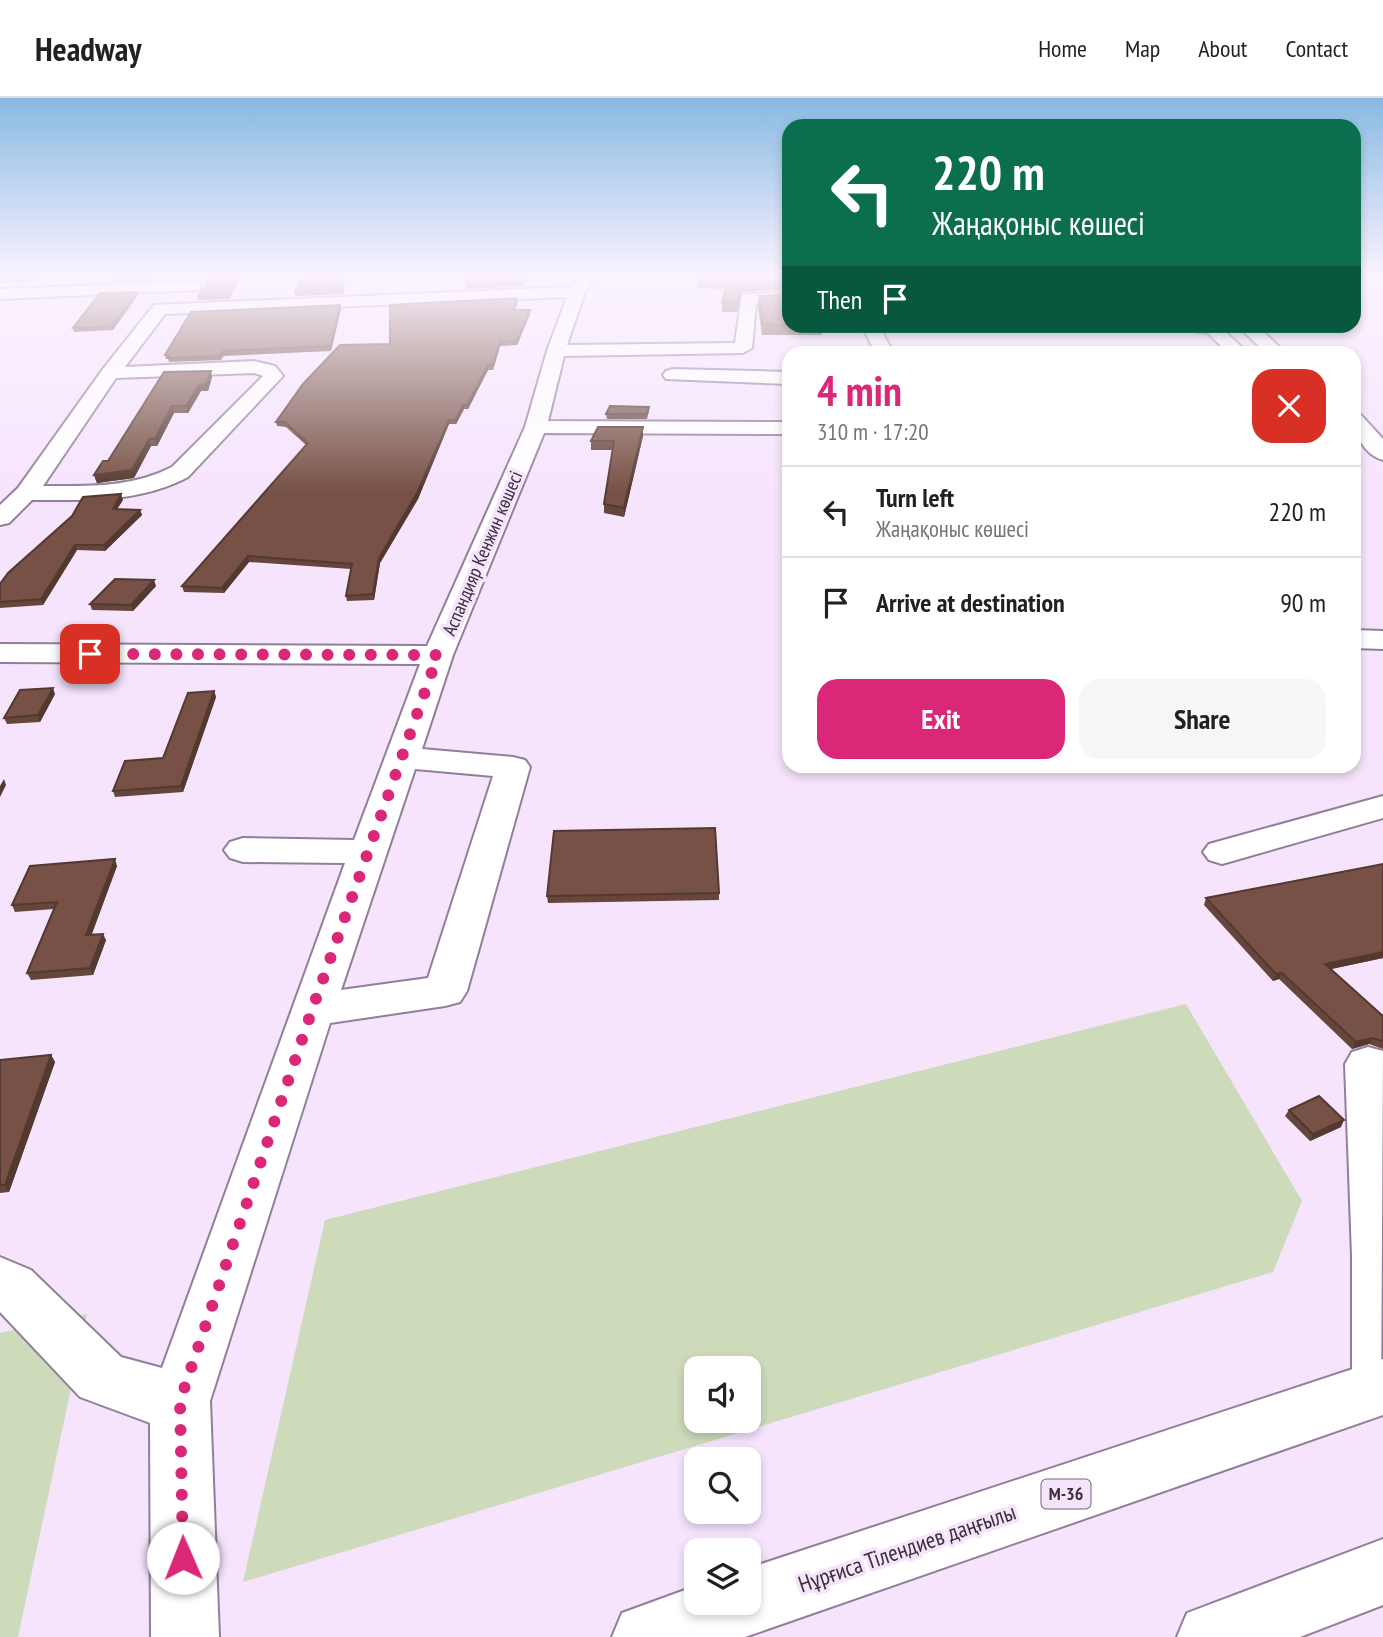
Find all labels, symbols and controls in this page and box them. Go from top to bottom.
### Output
text: Headway [35,27,142,70]
text: Home [1038,33,1087,64]
text: Map [1125,33,1160,64]
text: About [1198,33,1247,64]
text: Contact [1285,33,1348,64]
text: 220 m [932,140,1045,204]
icon: left [817,147,908,238]
text: Жаңақоныс көшесі [932,202,1145,244]
icon: arrive [876,280,914,318]
text: Then [817,283,862,316]
text: 4 min [817,363,902,418]
button: close [1252,369,1326,443]
text: 310 m · 17:20 [817,417,929,446]
street label: Аспандияр Кенжин көшесі [436,467,528,639]
text: Turn left [876,481,954,514]
icon: left [817,493,855,531]
text: 220 m [1268,495,1326,528]
text: Жаңақоныс көшесі [876,514,1029,543]
icon: arrive [817,584,855,622]
text: Arrive at destination [876,586,1065,619]
text: 90 m [1280,586,1326,619]
pin [60,624,120,684]
icon: arrive [71,635,109,673]
button: Exit [817,679,1065,759]
button: Share [1079,679,1326,759]
map controls [684,1356,761,1615]
button: sound [684,1356,761,1433]
button: search [684,1447,761,1524]
road number: M-36 [1042,1479,1090,1508]
street label: Нұрғиса Тілендиев даңғылы [794,1497,1019,1598]
position arrow [146,1521,220,1595]
button: layers [684,1538,761,1615]

